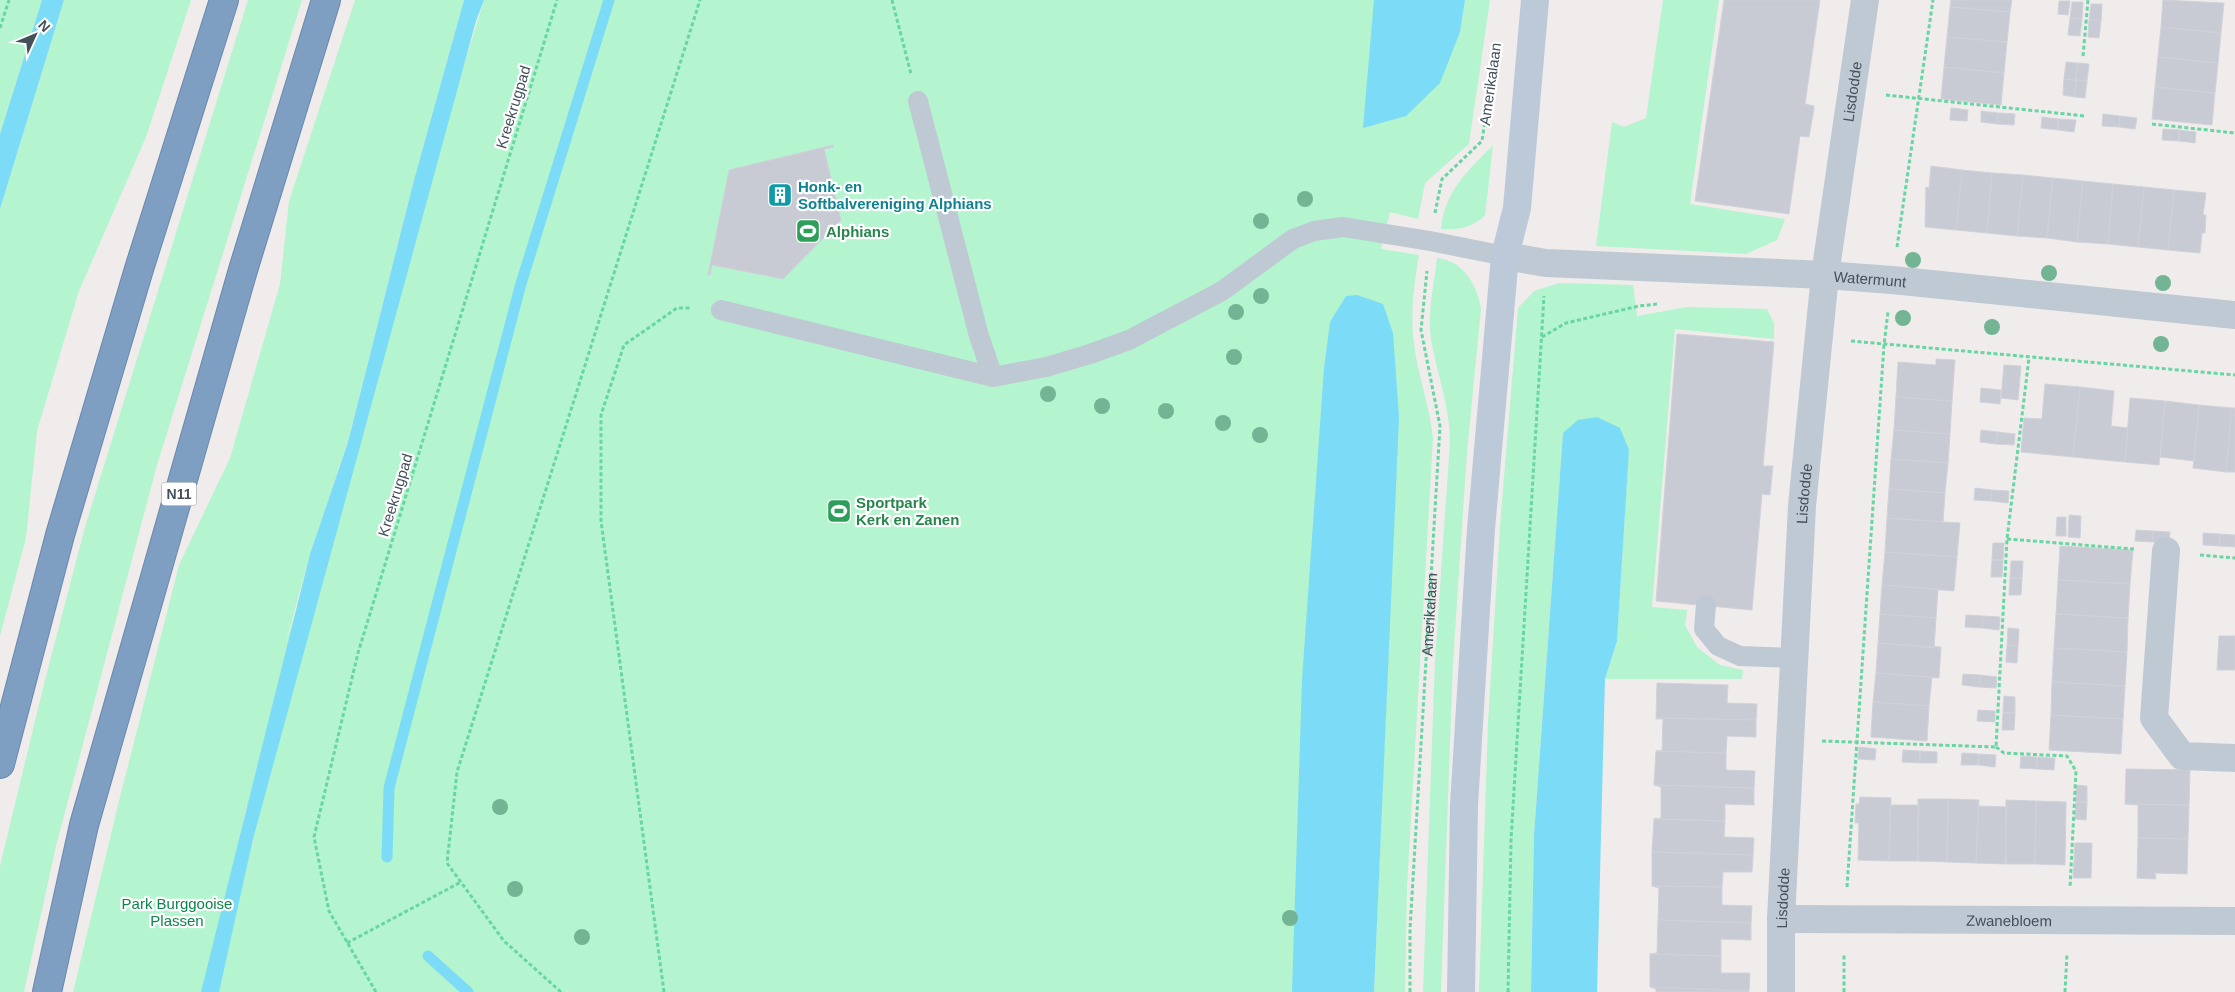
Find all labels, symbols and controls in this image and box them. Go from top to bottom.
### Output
north arrow [10,10,60,60]
text: N [35,17,54,35]
street label: Amerikalaan [1476,42,1504,126]
street label: Lisdodde [1839,60,1864,123]
street label: Kreekrugpad [492,63,534,151]
place label: Honk- en Softbalvereniging Alphians [798,178,992,212]
building icon: Honk- en Softbalvereniging Alphians [767,182,793,208]
sports icon: Alphians [795,218,821,244]
place label: Alphians [826,223,889,240]
street label: Watermunt [1833,267,1908,290]
street label: Kreekrugpad [374,451,416,539]
street label: Lisdodde [1793,462,1815,524]
road number: N11 [162,482,196,506]
place label: Sportpark Kerk en Zanen [856,494,959,528]
sports icon: Sportpark Kerk en Zanen [826,498,852,524]
street label: Amerikalaan [1418,572,1440,657]
street label: Lisdodde [1772,867,1792,928]
park label: Park Burggooise Plassen [122,895,232,929]
street label: Zwanebloem [1966,911,2052,929]

